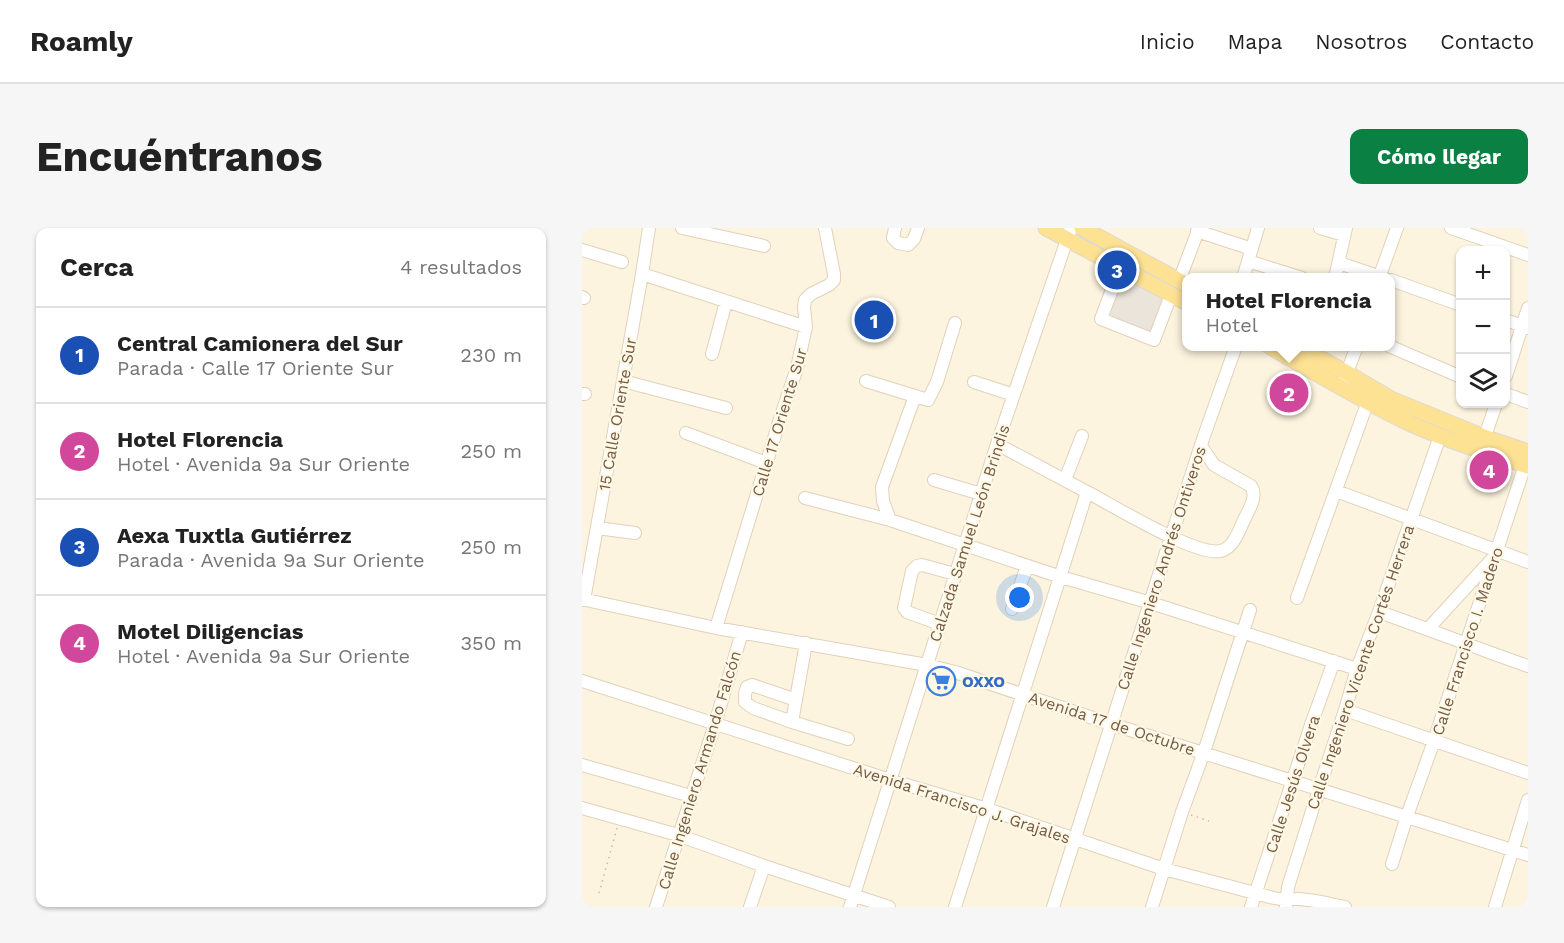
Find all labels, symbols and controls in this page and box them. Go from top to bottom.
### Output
text: Roamly [30,25,133,58]
text: Inicio [1140,29,1195,54]
text: Mapa [1228,29,1282,54]
text: Nosotros [1315,29,1407,54]
text: Contacto [1440,29,1534,54]
button: Cómo llegar [1350,129,1528,184]
text: Encuéntranos [36,132,323,181]
map controls [1456,246,1510,408]
button: + [1456,246,1510,300]
pin: 3 [1098,248,1136,292]
text: Cerca [60,252,134,282]
text: 4 resultados [400,255,522,279]
popup [1182,273,1395,351]
text: Hotel Florencia [1205,288,1372,313]
pin: 1 [854,298,894,343]
button: − [1456,300,1510,354]
text: Hotel [1205,313,1258,337]
text: Central Camionera del Sur [117,331,403,356]
street label: 15 Calle Oriente Sur [595,336,640,492]
text: 1 [75,343,84,367]
text: 230 m [460,343,522,367]
street label: Calle 17 Oriente Sur [748,345,811,499]
button: layers [1456,354,1510,408]
text: Parada · Calle 17 Oriente Sur [117,356,394,380]
pin: 2 [1270,370,1308,416]
street label: Calzada Samuel León Brindis [925,422,1014,644]
text: Hotel Florencia [117,427,283,452]
text: 2 [74,439,85,463]
text: 250 m [460,439,522,463]
street label: Calle Ingeniero Andrés Ontiveros [1113,444,1210,692]
pin: 4 [1470,448,1508,492]
text: Hotel · Avenida 9a Sur Oriente [117,452,410,476]
street label: Calle Ingeniero Vicente Cortés Herrera [1303,522,1418,812]
text: Aexa Tuxtla Gutiérrez [117,523,352,548]
text: 3 [74,535,85,559]
text: 250 m [460,535,522,559]
street label: Calle Francisco I. Madero [1428,545,1507,738]
text: Parada · Avenida 9a Sur Oriente [117,548,425,572]
your location [1005,583,1034,612]
text: Motel Diligencias [117,619,303,644]
text: 4 [73,631,86,655]
text: 350 m [460,631,522,655]
text: Hotel · Avenida 9a Sur Oriente [117,644,410,668]
street label: Calle Ingeniero Armando Falcón [654,648,745,892]
supermarket icon: OXXO [925,665,957,697]
place label: OXXO [962,672,1005,691]
street label: Avenida 17 de Octubre [1026,688,1197,759]
street label: Calle Jesús Olvera [1261,713,1324,856]
street label: Avenida Francisco J. Grajales [851,759,1073,848]

